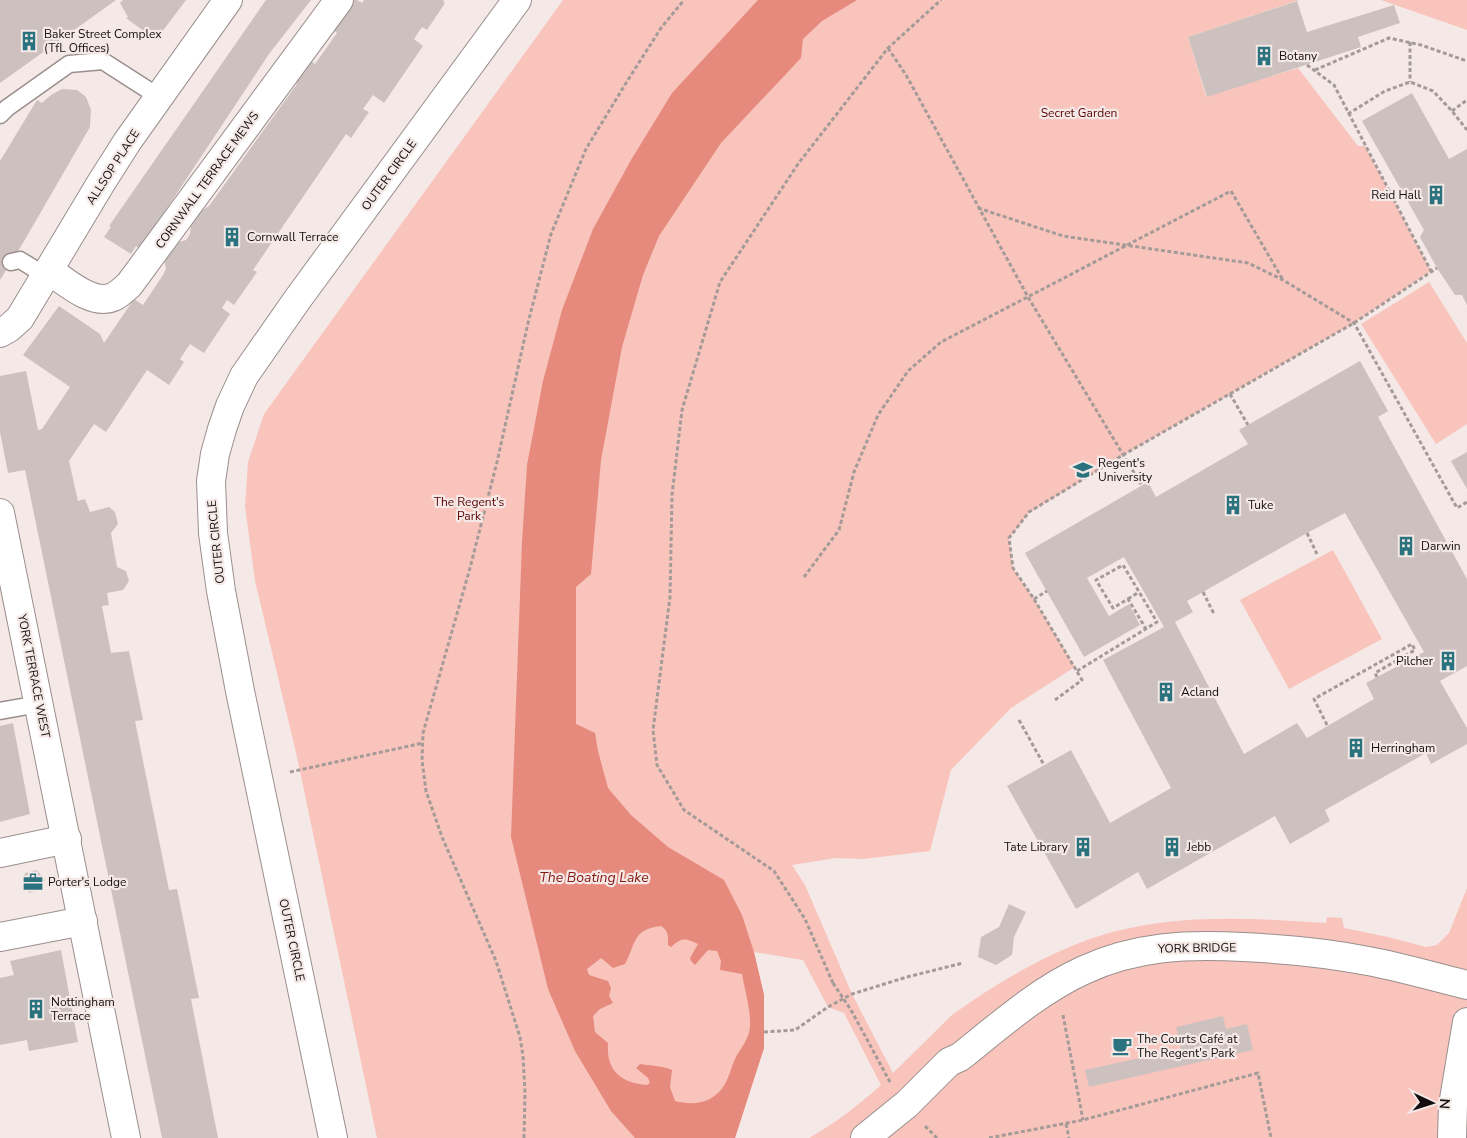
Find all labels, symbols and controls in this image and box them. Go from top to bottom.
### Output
place label: Baker Street Complex (TfL Offices) [44,26,162,56]
building icon: Baker Street Complex (TfL Offices) [18,30,40,52]
building icon: Botany [1253,45,1275,67]
place label: Botany [1279,48,1318,64]
park label: Secret Garden [1041,105,1117,121]
street label: CORNWALL TERRACE MEWS [152,108,262,252]
street label: ALLSOP PLACE [83,126,143,208]
street label: OUTER CIRCLE [358,136,420,214]
building icon: Reid Hall [1425,184,1447,206]
place label: Reid Hall [1371,187,1421,203]
building icon: Cornwall Terrace [221,226,243,248]
place label: Cornwall Terrace [247,229,338,245]
place label: Regent's University [1098,455,1153,485]
school or university icon: Regent's University [1072,459,1094,481]
park label: The Regent's Park [434,494,505,524]
building icon: Tuke [1222,494,1244,516]
place label: Tuke [1248,497,1273,513]
street label: OUTER CIRCLE [204,499,228,585]
building icon: Darwin [1395,535,1417,557]
place label: Darwin [1421,538,1461,554]
street label: YORK TERRACE WEST [14,612,54,740]
building icon: Pilcher [1437,650,1459,672]
place label: Pilcher [1396,653,1434,669]
building icon: Acland [1155,681,1177,703]
place label: Acland [1181,684,1219,700]
building icon: Herringham [1345,737,1367,759]
place label: Herringham [1371,740,1435,756]
building icon: Tate Library [1072,836,1094,858]
building icon: Jebb [1161,836,1183,858]
place label: Tate Library [1004,839,1069,855]
place label: Jebb [1186,839,1211,855]
water label: The Boating Lake [539,868,649,887]
office icon: Porter's Lodge [22,871,44,893]
place label: Porter's Lodge [48,874,126,890]
street label: OUTER CIRCLE [275,897,309,983]
street label: YORK BRIDGE [1157,939,1236,957]
place label: Nottingham Terrace [51,994,115,1024]
building icon: Nottingham Terrace [25,998,47,1020]
place label: The Courts Café at The Regent's Park [1137,1031,1238,1061]
cafe icon: The Courts Café at The Regent's Park [1111,1035,1133,1057]
north arrow [1407,1078,1457,1128]
text: N [1435,1098,1454,1110]

